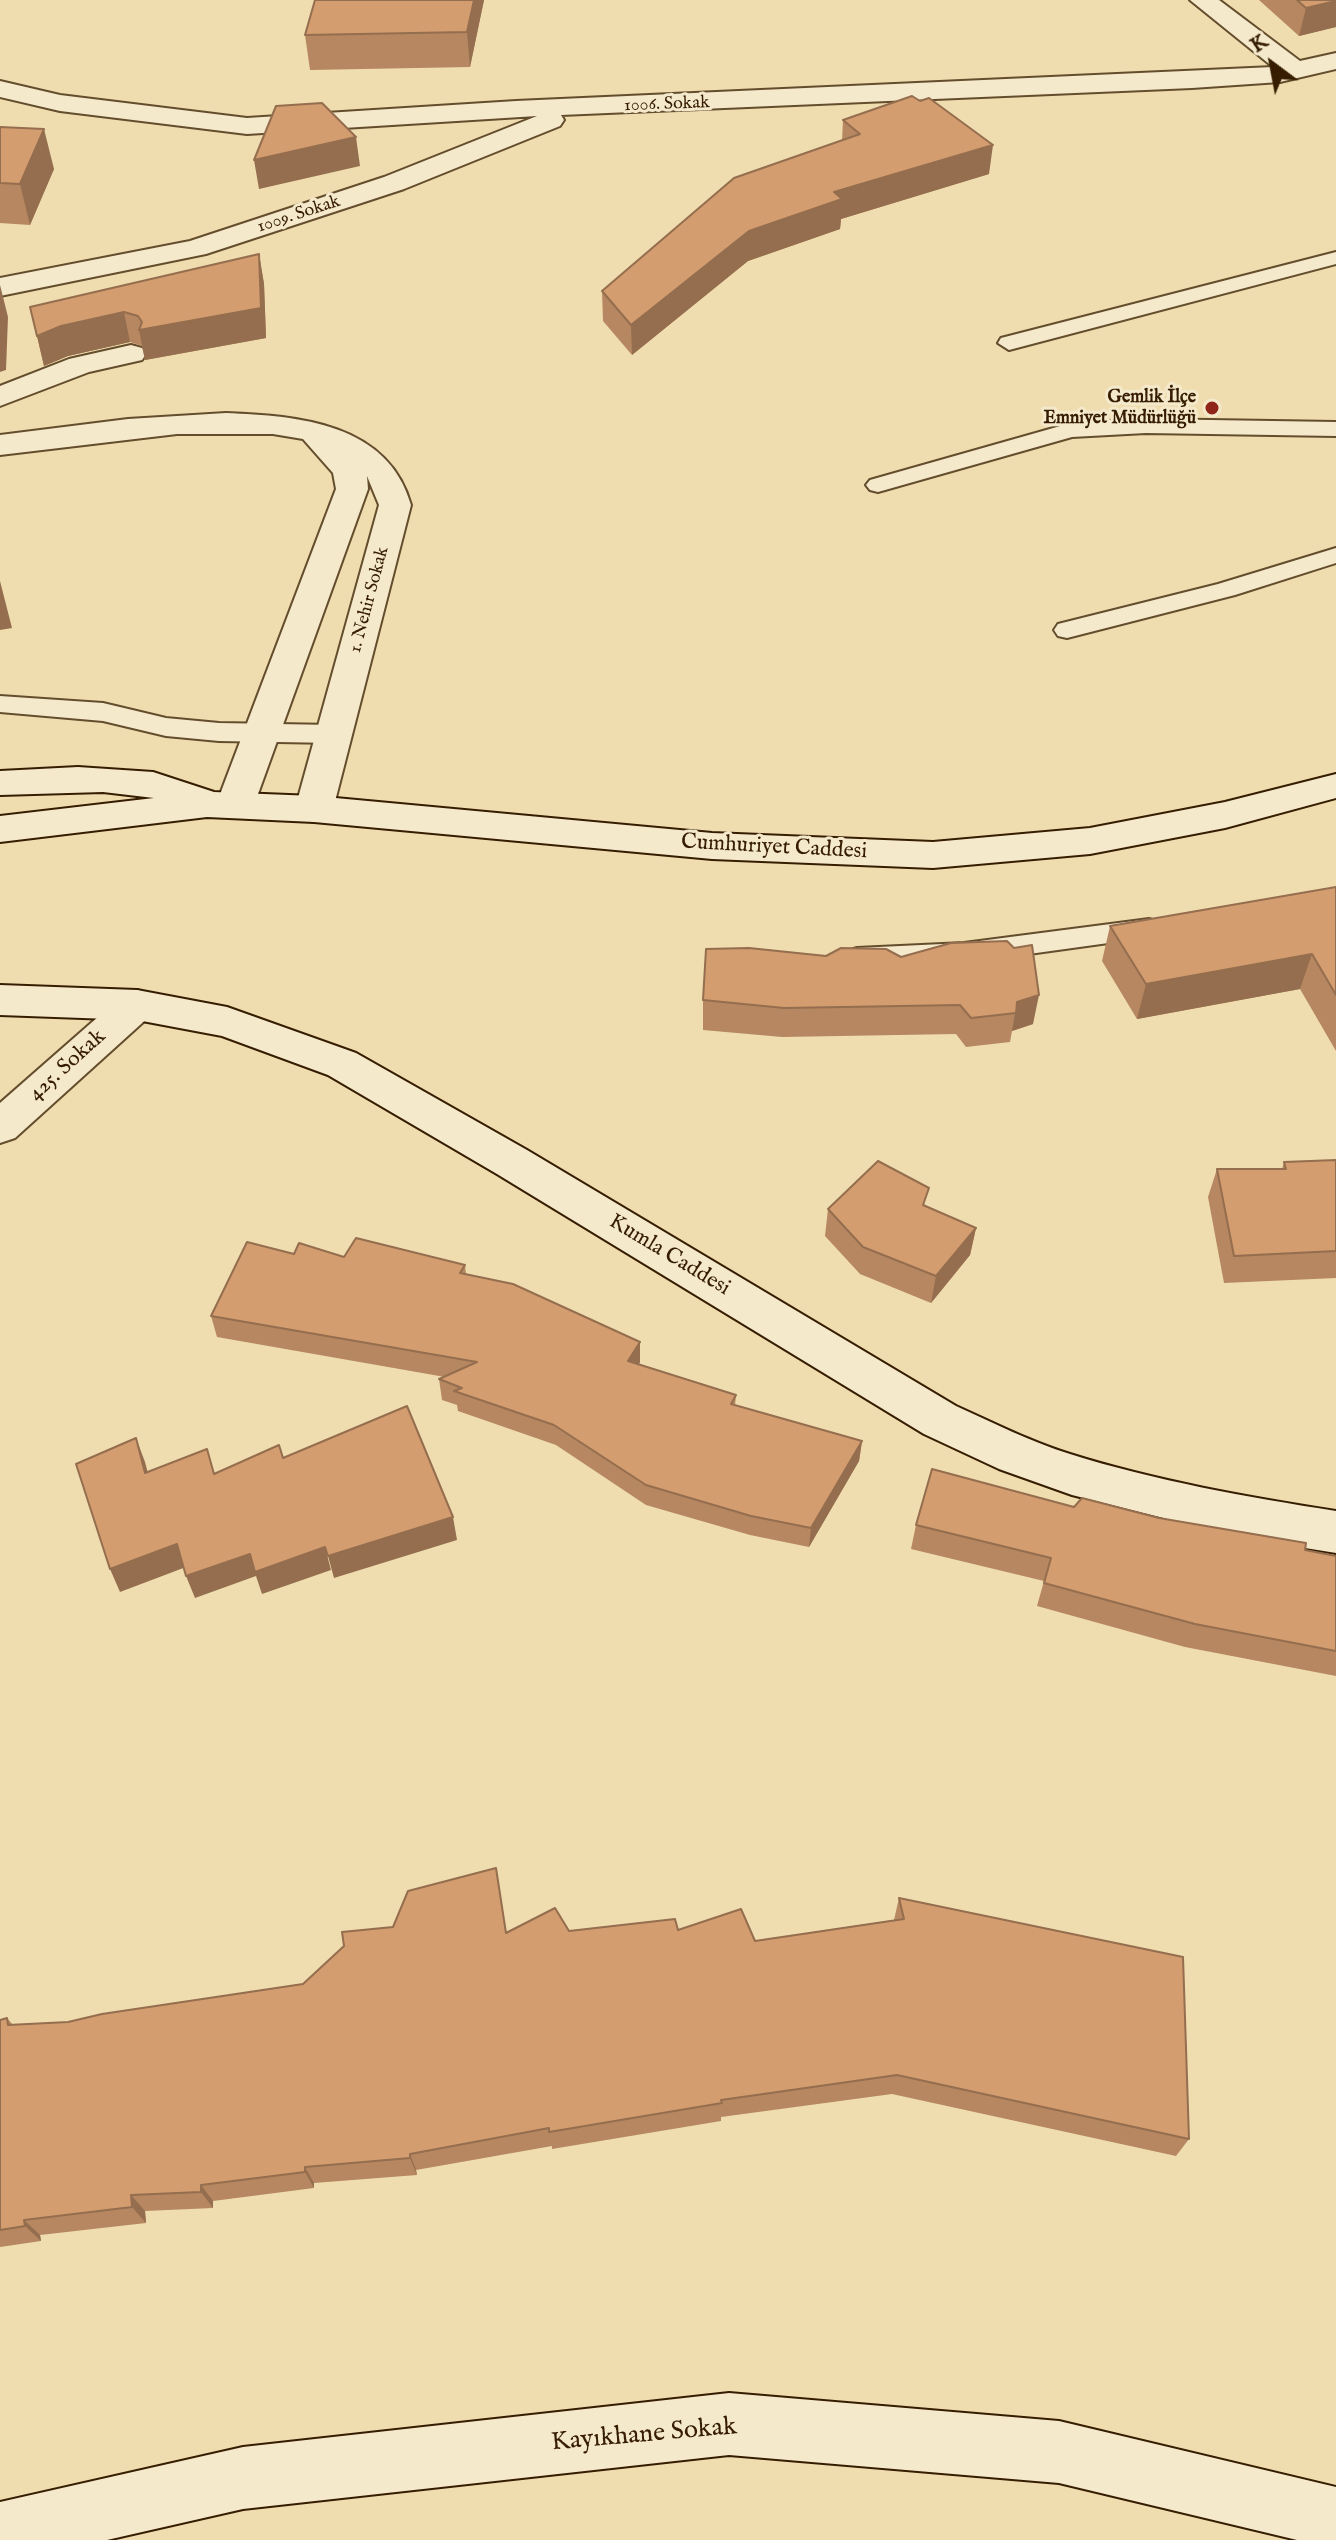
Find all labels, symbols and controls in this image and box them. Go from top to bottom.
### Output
north arrow [1232,24,1312,104]
text: K [1245,28,1273,60]
street label: 1006. Sokak [624,93,710,117]
street label: 1009. Sokak [255,191,343,239]
place label: Gemlik İlçe Emniyet Müdürlüğü [1043,387,1196,430]
marker: Gemlik İlçe Emniyet Müdürlüğü [1203,399,1221,417]
street label: 1. Nehir Sokak [346,545,394,655]
street label: Cumhuriyet Caddesi [680,830,868,866]
street label: 425. Sokak [24,1025,112,1107]
street label: Kumla Caddesi [603,1209,735,1303]
street label: Kayıkhane Sokak [550,2412,738,2460]

